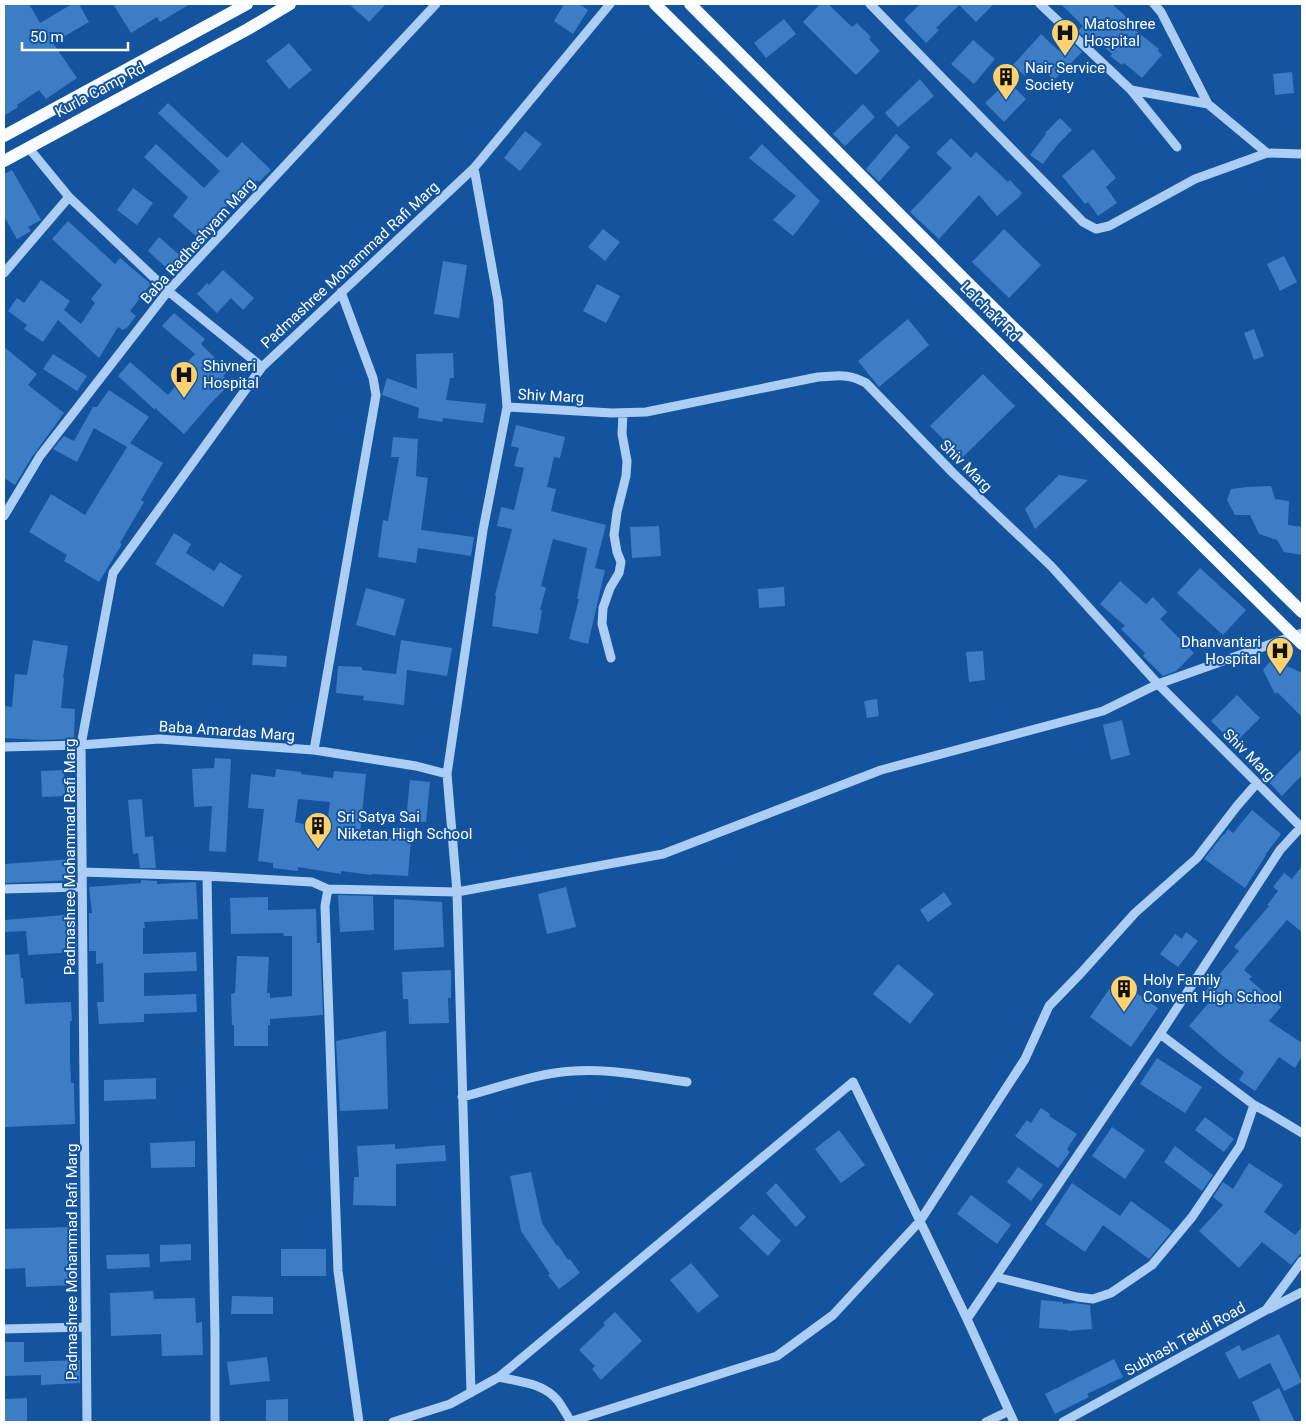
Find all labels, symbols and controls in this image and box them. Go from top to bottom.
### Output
place label: Matoshree Hospital [1084,15,1155,50]
hospital icon: Matoshree Hospital [1050,18,1080,57]
scale bar [22,20,129,52]
text: 50 m [30,28,64,46]
street label: Kurla Camp Rd [52,59,148,121]
place label: Nair Service Society [1025,59,1105,94]
building icon: Nair Service Society [991,62,1021,101]
street label: Baba Radheshyam Marg [137,175,259,307]
street label: Padmashree Mohammad Rafi Marg [257,178,443,352]
street label: Lalchaki Rd [956,278,1024,346]
place label: Shivneri Hospital [203,357,259,392]
hospital icon: Shivneri Hospital [169,360,199,399]
street label: Shiv Marg [517,385,585,407]
street label: Shiv Marg [936,436,996,496]
place label: Dhanvantari Hospital [1181,633,1261,668]
hospital icon: Dhanvantari Hospital [1265,636,1295,675]
street label: Baba Amardas Marg [158,717,296,745]
street label: Shiv Marg [1219,725,1279,785]
street label: Padmashree Mohammad Rafi Marg [61,739,79,975]
place label: Sri Satya Sai Niketan High School [337,808,472,843]
building icon: Sri Satya Sai Niketan High School [303,811,333,850]
place label: Holy Family Convent High School [1143,971,1282,1006]
building icon: Holy Family Convent High School [1109,974,1139,1013]
street label: Padmashree Mohammad Rafi Marg [63,1144,81,1380]
street label: Subhash Tekdi Road [1121,1298,1249,1380]

